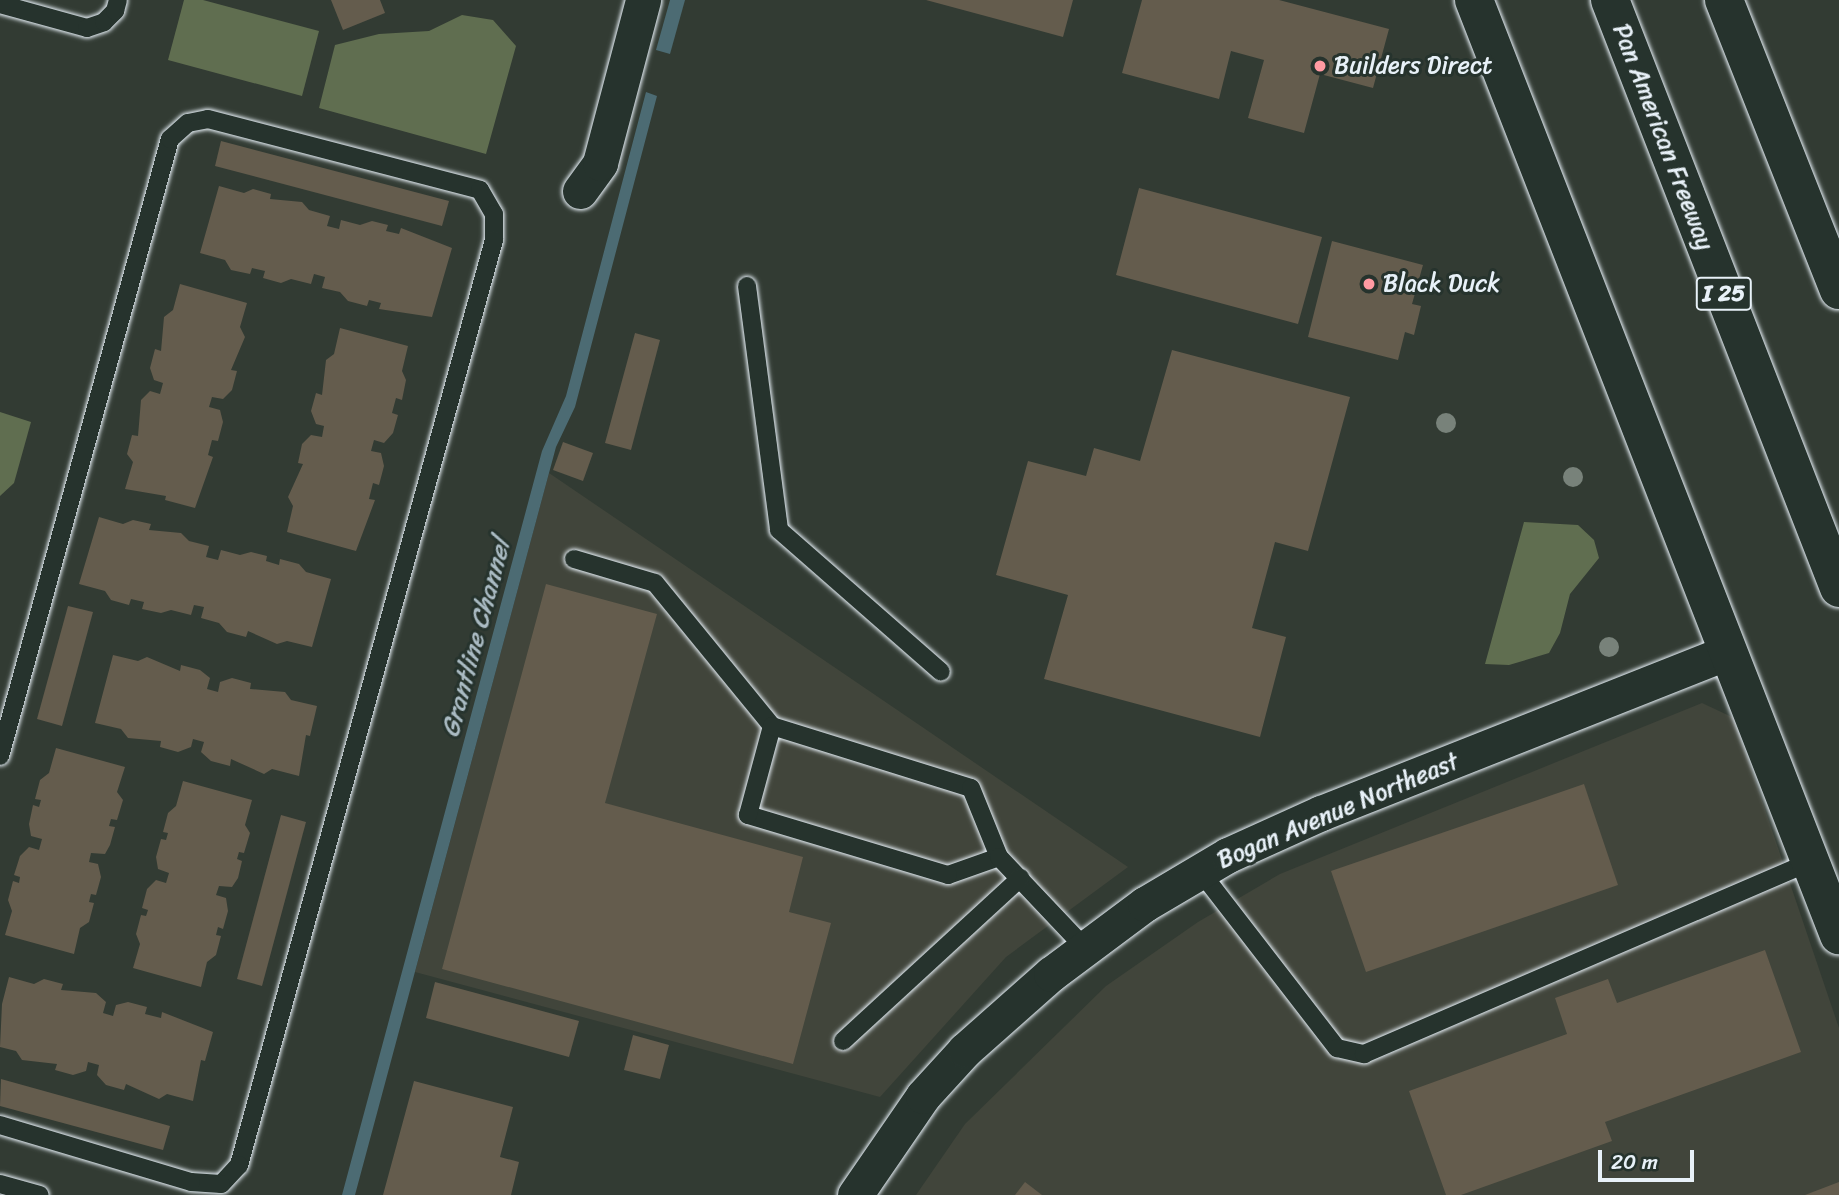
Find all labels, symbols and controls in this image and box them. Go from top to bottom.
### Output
street label: Pan American Freeway [1606,20,1720,254]
place label: Builders Direct [1334,52,1492,80]
marker: Builders Direct [1312,58,1328,74]
place label: Black Duck [1383,270,1500,298]
road number: I 25 [1694,274,1754,314]
marker: Black Duck [1361,276,1377,292]
water label: Grantline Channel [435,535,517,741]
street label: Bogan Avenue Northeast [1212,747,1464,875]
scale bar [1601,1136,1697,1180]
text: 20 m [1611,1143,1658,1181]

